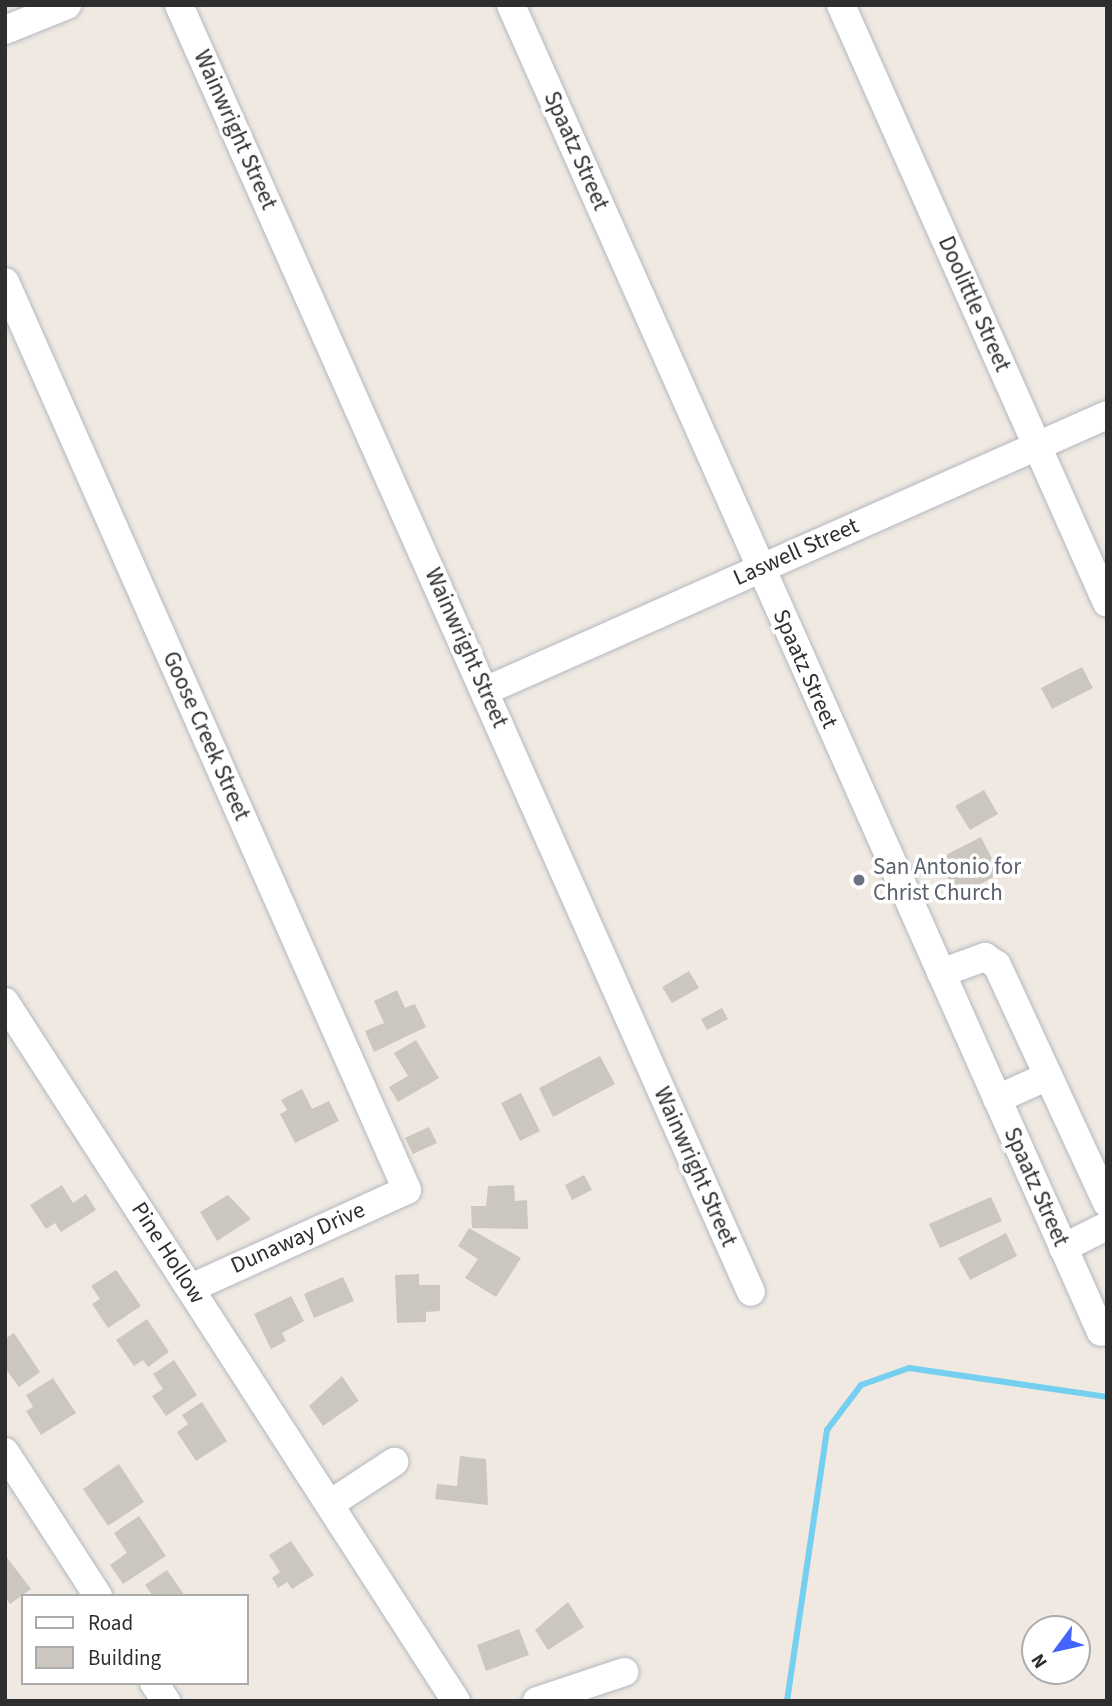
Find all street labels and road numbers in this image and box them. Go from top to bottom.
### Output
street label: Wainwright Street [187,46,283,214]
street label: Spaatz Street [537,87,615,215]
street label: Doolittle Street [932,232,1016,376]
street label: Laswell Street [729,512,863,592]
street label: Wainwright Street [418,564,514,732]
street label: Spaatz Street [766,605,844,733]
street label: Goose Creek Street [156,647,256,825]
street label: Wainwright Street [647,1083,743,1251]
street label: Spaatz Street [997,1123,1075,1251]
street label: Dunaway Drive [227,1196,369,1280]
street label: Pine Hollow [125,1197,211,1309]

